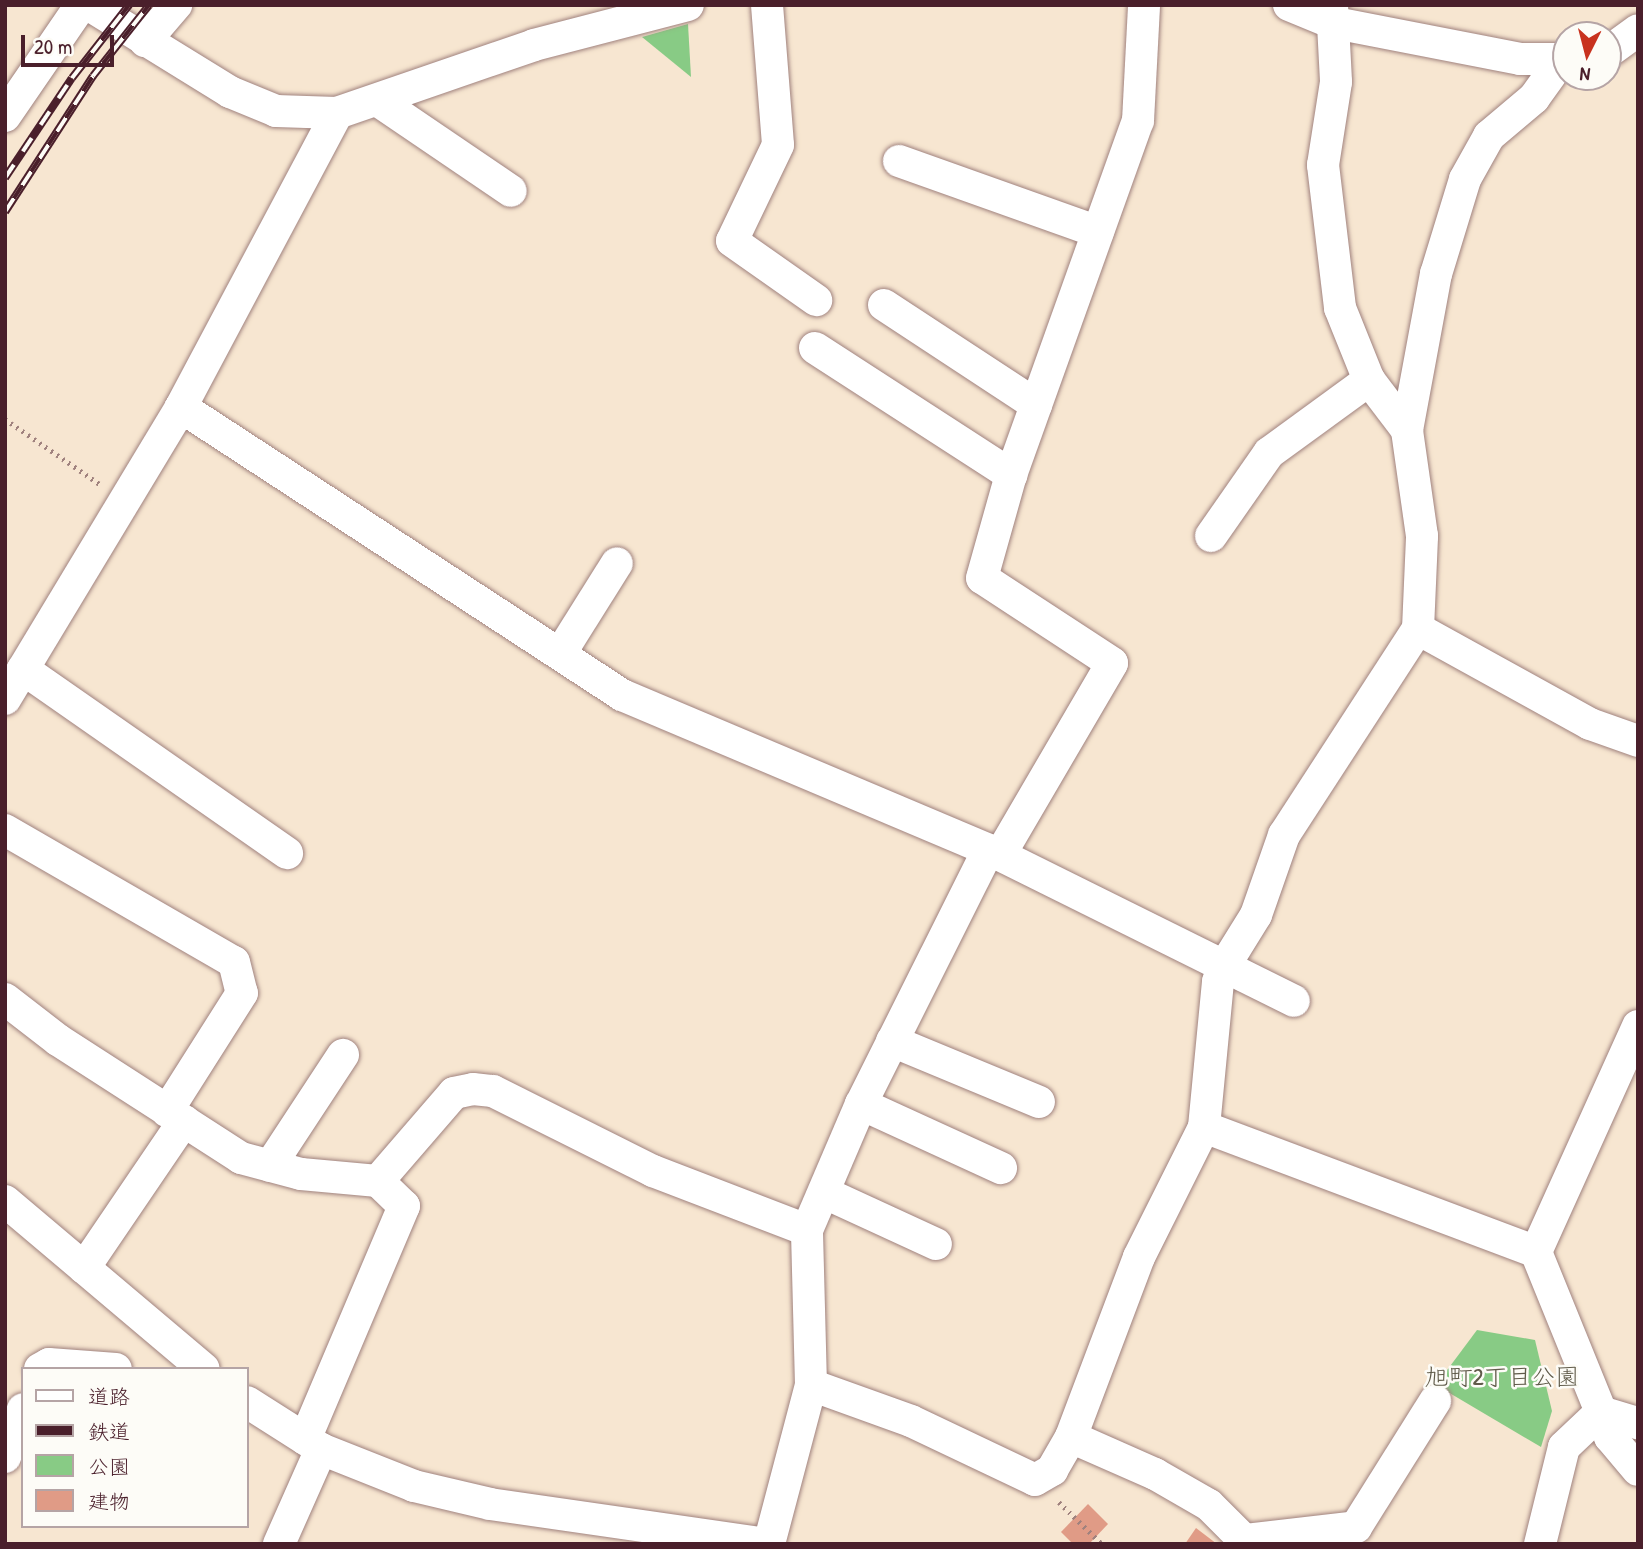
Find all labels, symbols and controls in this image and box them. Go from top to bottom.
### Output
scale bar [24,21,117,65]
north arrow [1552,21,1622,91]
text: 20 m [34,32,72,61]
text: N [1579,61,1591,88]
park label: 旭町2丁目公園 [1424,1363,1580,1391]
legend [21,1367,248,1528]
text: 道路 [88,1382,130,1411]
text: 鉄道 [88,1417,130,1446]
text: 公園 [88,1452,130,1481]
text: 建物 [88,1487,130,1516]

